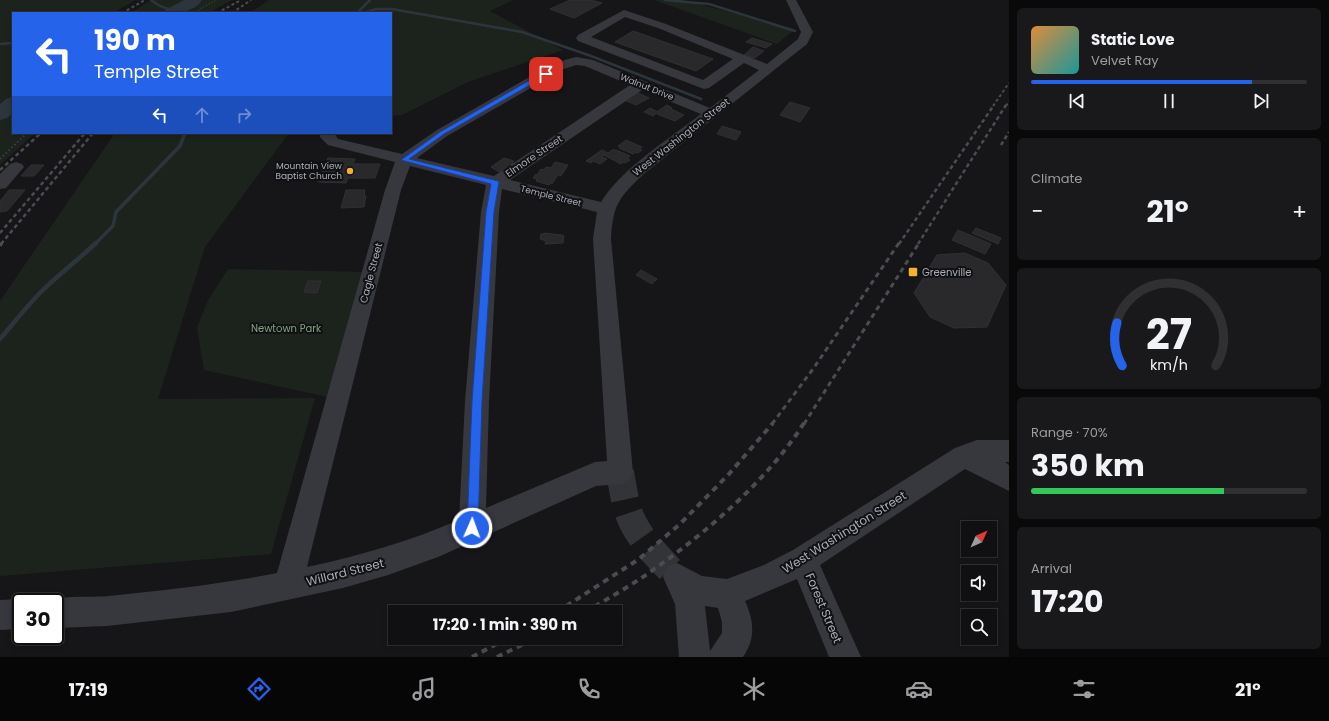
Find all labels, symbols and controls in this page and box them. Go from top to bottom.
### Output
text: 190 m [94,21,176,60]
icon: left [28,28,80,80]
text: Static Love [1091,29,1175,50]
text: Velvet Ray [1091,51,1159,70]
pin [529,57,563,91]
text: Temple Street [94,59,219,84]
icon: arrive [535,63,557,85]
street label: Walnut Drive [618,71,676,103]
icon: previous [1066,90,1088,112]
icon: pause [1158,90,1180,112]
icon: next [1250,90,1272,112]
street label: West Washington Street [629,94,733,180]
icon: left [149,104,171,126]
icon: ahead [191,104,213,126]
icon: right [233,104,255,126]
street label: Elmore Street [502,131,566,181]
place label: Mountain View Baptist Church [275,160,343,182]
marker: Mountain View Baptist Church [345,166,355,176]
text: Climate [1031,169,1082,188]
street label: Temple Street [519,183,583,209]
text: 21° [1146,190,1189,233]
text: − [1031,196,1043,227]
text: + [1292,196,1307,227]
street label: Cagle Street [356,241,386,305]
place label: Greenville [922,265,972,280]
marker: Greenville [907,266,919,278]
text: 27 [1146,305,1192,364]
park label: Newtown Park [251,321,322,336]
text: km/h [1150,355,1188,375]
text: Range · 70% [1031,423,1108,442]
text: 350 km [1031,444,1145,487]
street label: West Washington Street [779,487,909,577]
position arrow [451,507,493,549]
north arrow [961,521,997,557]
map controls [961,521,997,645]
street label: Willard Street [304,554,386,590]
text: Arrival [1031,559,1072,578]
button: sound [961,565,997,601]
street label: Forest Street [802,570,846,646]
text: 17:20 [1031,580,1104,623]
speed limit sign: 30 [12,593,64,645]
button: search [961,609,997,645]
text: 17:20 · 1 min · 390 m [433,614,577,635]
icon: directions [245,675,273,703]
icon: music [410,675,438,703]
icon: phone [575,675,603,703]
icon: climate [740,675,768,703]
icon: car [905,675,933,703]
icon: filters [1070,675,1098,703]
text: 17:19 [69,677,108,702]
text: 21° [1235,677,1260,702]

